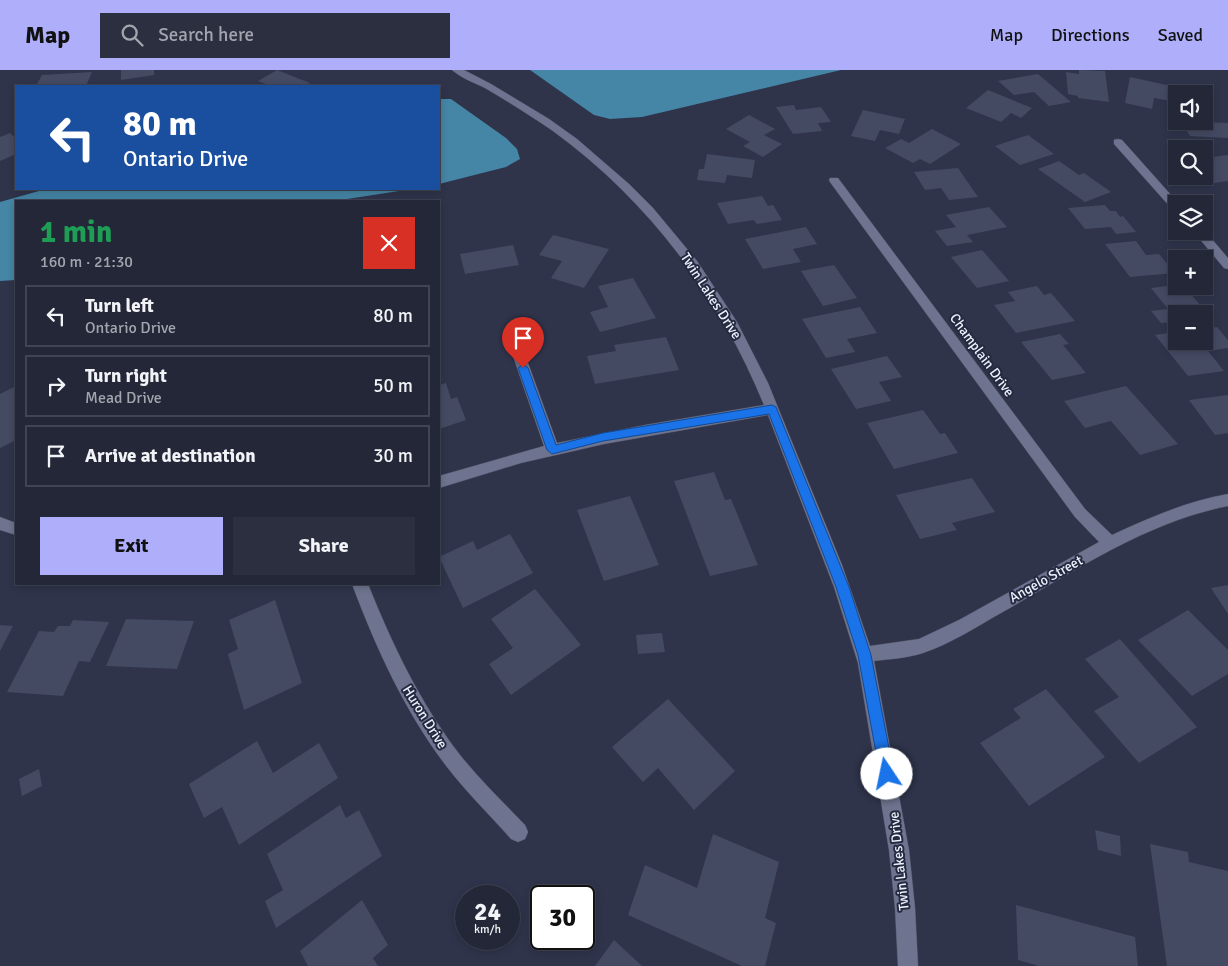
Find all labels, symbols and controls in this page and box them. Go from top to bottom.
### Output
search box [100,13,450,58]
text: Map [25,20,70,50]
icon: search [118,21,146,49]
text: Search here [158,23,254,47]
text: Map [990,24,1023,46]
text: Directions [1051,24,1130,46]
text: Saved [1158,24,1203,46]
map controls [1168,85,1213,350]
button: sound [1168,85,1213,130]
text: 80 m [123,102,197,145]
icon: left [40,105,105,170]
button: search [1168,140,1213,185]
text: Ontario Drive [123,145,248,172]
button: layers [1168,195,1213,240]
text: 1 min [40,214,112,251]
button: close [363,217,415,269]
street label: Twin Lakes Drive [677,250,745,342]
button: + [1168,250,1213,295]
text: 160 m · 21:30 [40,252,133,272]
text: Turn left [85,294,154,318]
icon: left [42,302,70,330]
text: 80 m [373,304,413,328]
button: − [1168,305,1213,350]
street label: Champlain Drive [946,310,1018,400]
pin [502,317,544,368]
text: Ontario Drive [85,318,176,338]
icon: arrive [509,324,537,352]
text: Turn right [85,364,167,388]
icon: right [42,372,70,400]
text: 50 m [373,374,413,398]
text: Mead Drive [85,388,162,408]
icon: arrive [42,442,70,470]
text: Arrive at destination [85,444,256,468]
text: 30 m [373,444,413,468]
button: Exit [40,517,223,575]
button: Share [233,517,415,575]
street label: Angelo Street [1006,552,1086,606]
street label: Huron Drive [399,682,451,752]
position arrow [860,747,912,799]
street label: Twin Lakes Drive [885,811,913,911]
speed limit sign: 30 [530,885,595,950]
text: 24 [474,896,501,927]
text: km/h [474,922,501,937]

